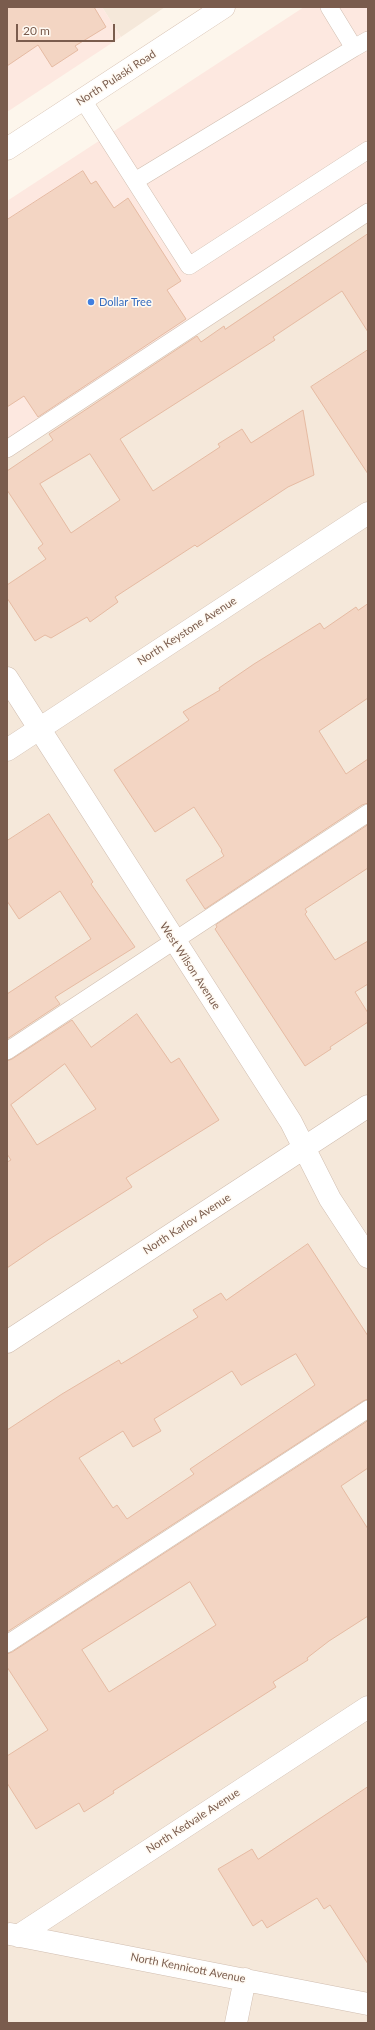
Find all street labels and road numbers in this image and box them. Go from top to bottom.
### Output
street label: North Pulaski Road [74,47,158,109]
street label: North Keystone Avenue [135,594,239,668]
street label: West Wilson Avenue [157,920,223,1012]
street label: North Karlov Avenue [141,1191,233,1257]
street label: North Kedvale Avenue [144,1786,242,1856]
street label: North Kennicott Avenue [129,1950,247,1986]

